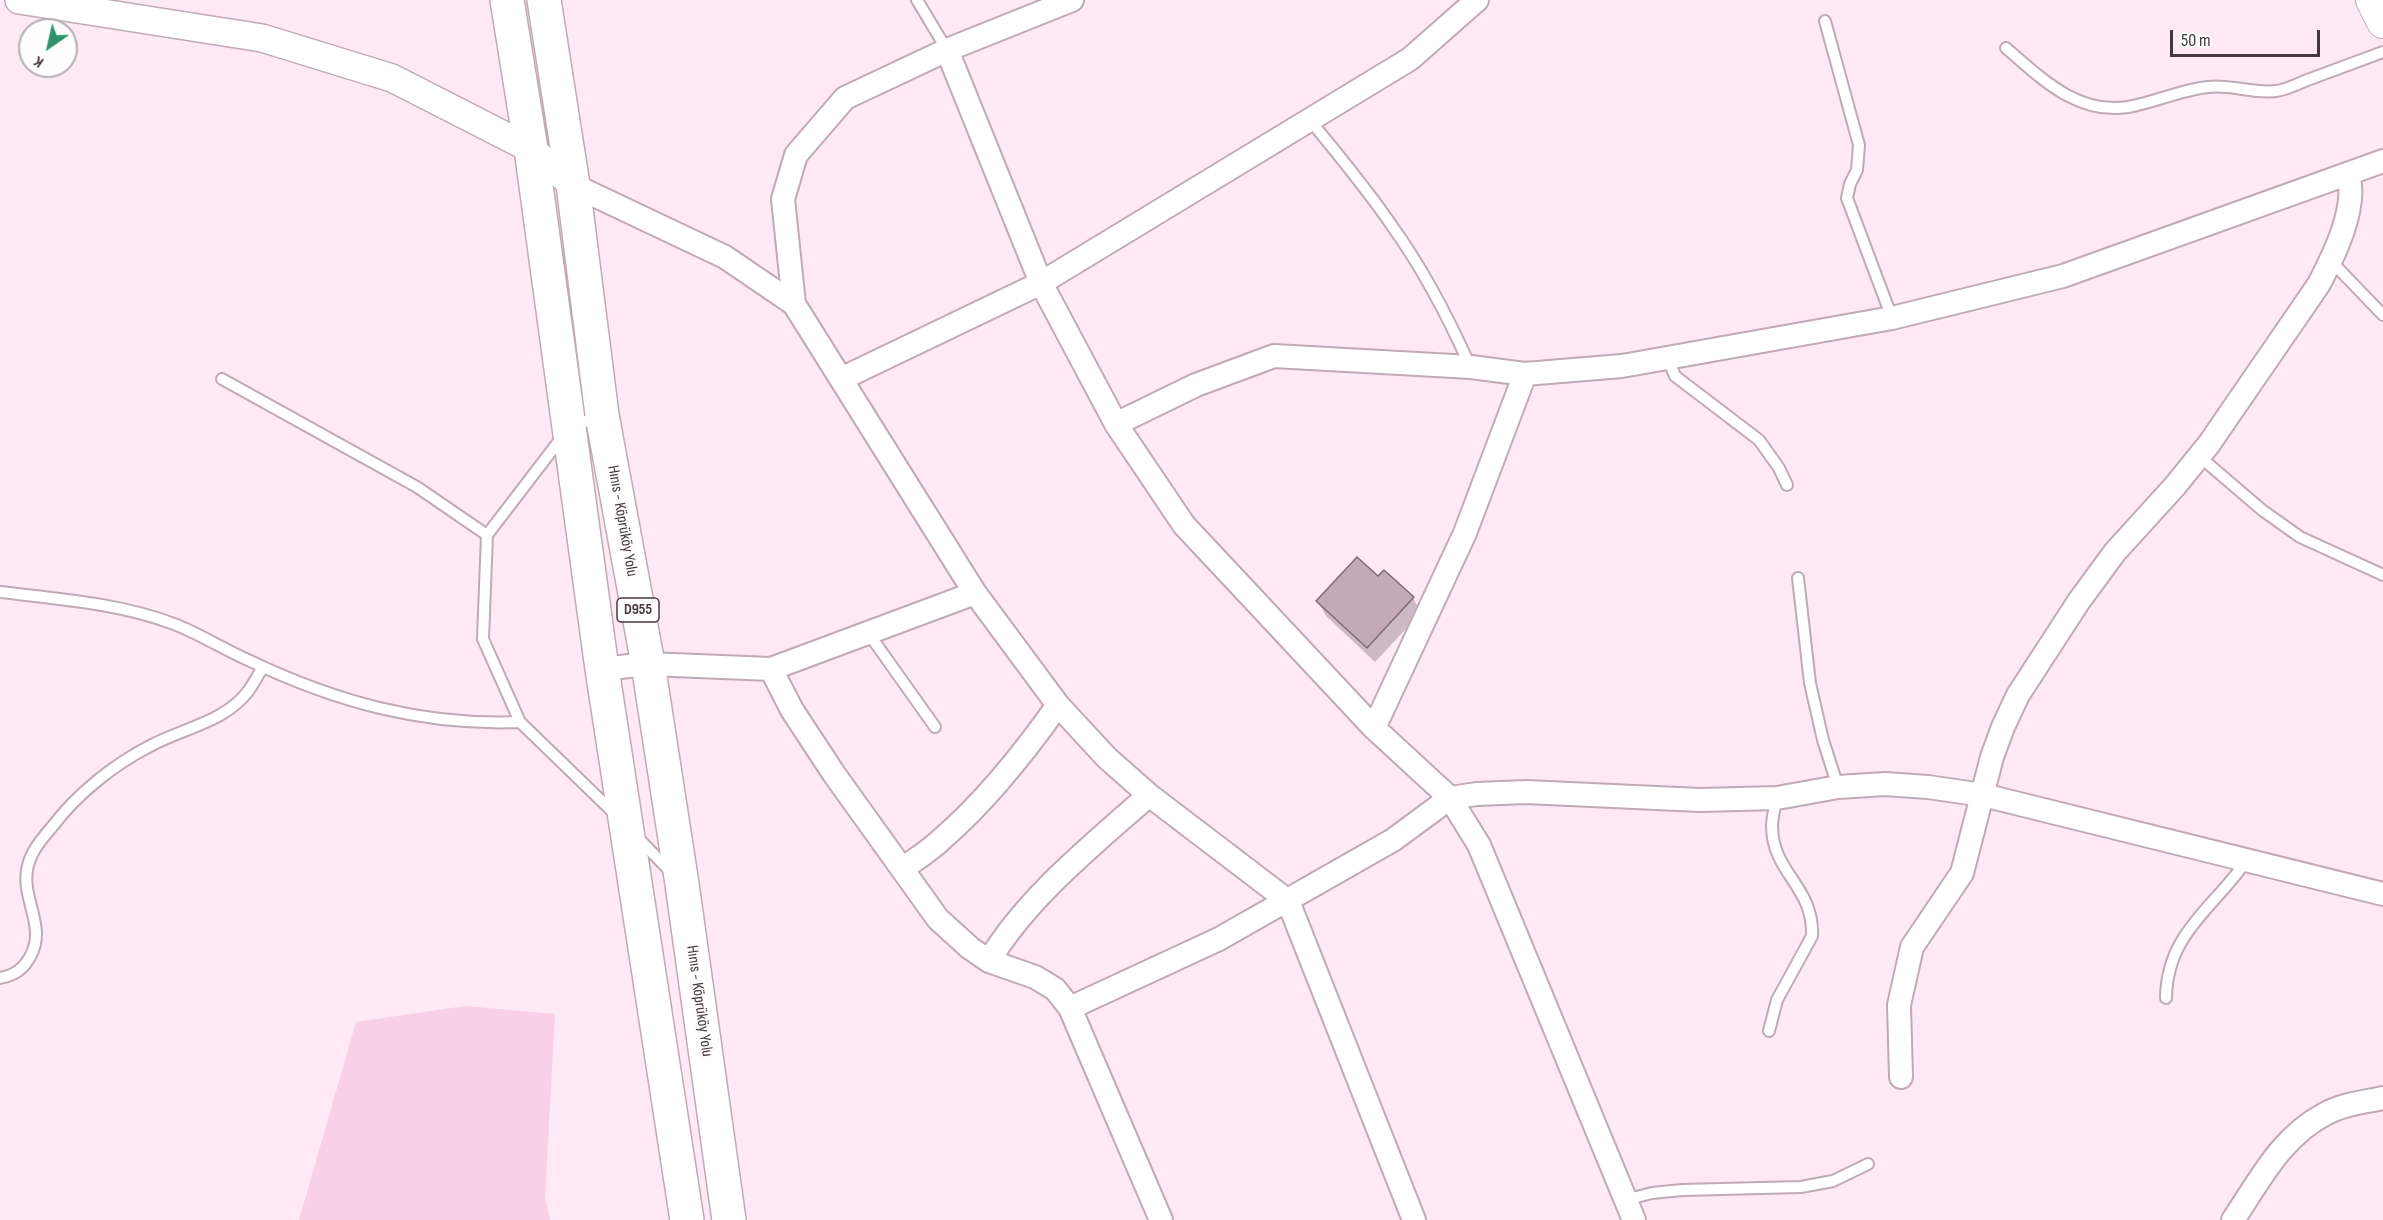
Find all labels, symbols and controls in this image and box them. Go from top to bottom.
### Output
north arrow [18,18,78,78]
scale bar [2173,18,2323,56]
text: 50 m [2181,30,2211,51]
text: K [30,52,47,72]
street label: Hınıs - Köprüköy Yolu [603,464,641,578]
road number: D955 [617,598,659,622]
street label: Hınıs - Köprüköy Yolu [682,944,716,1058]

